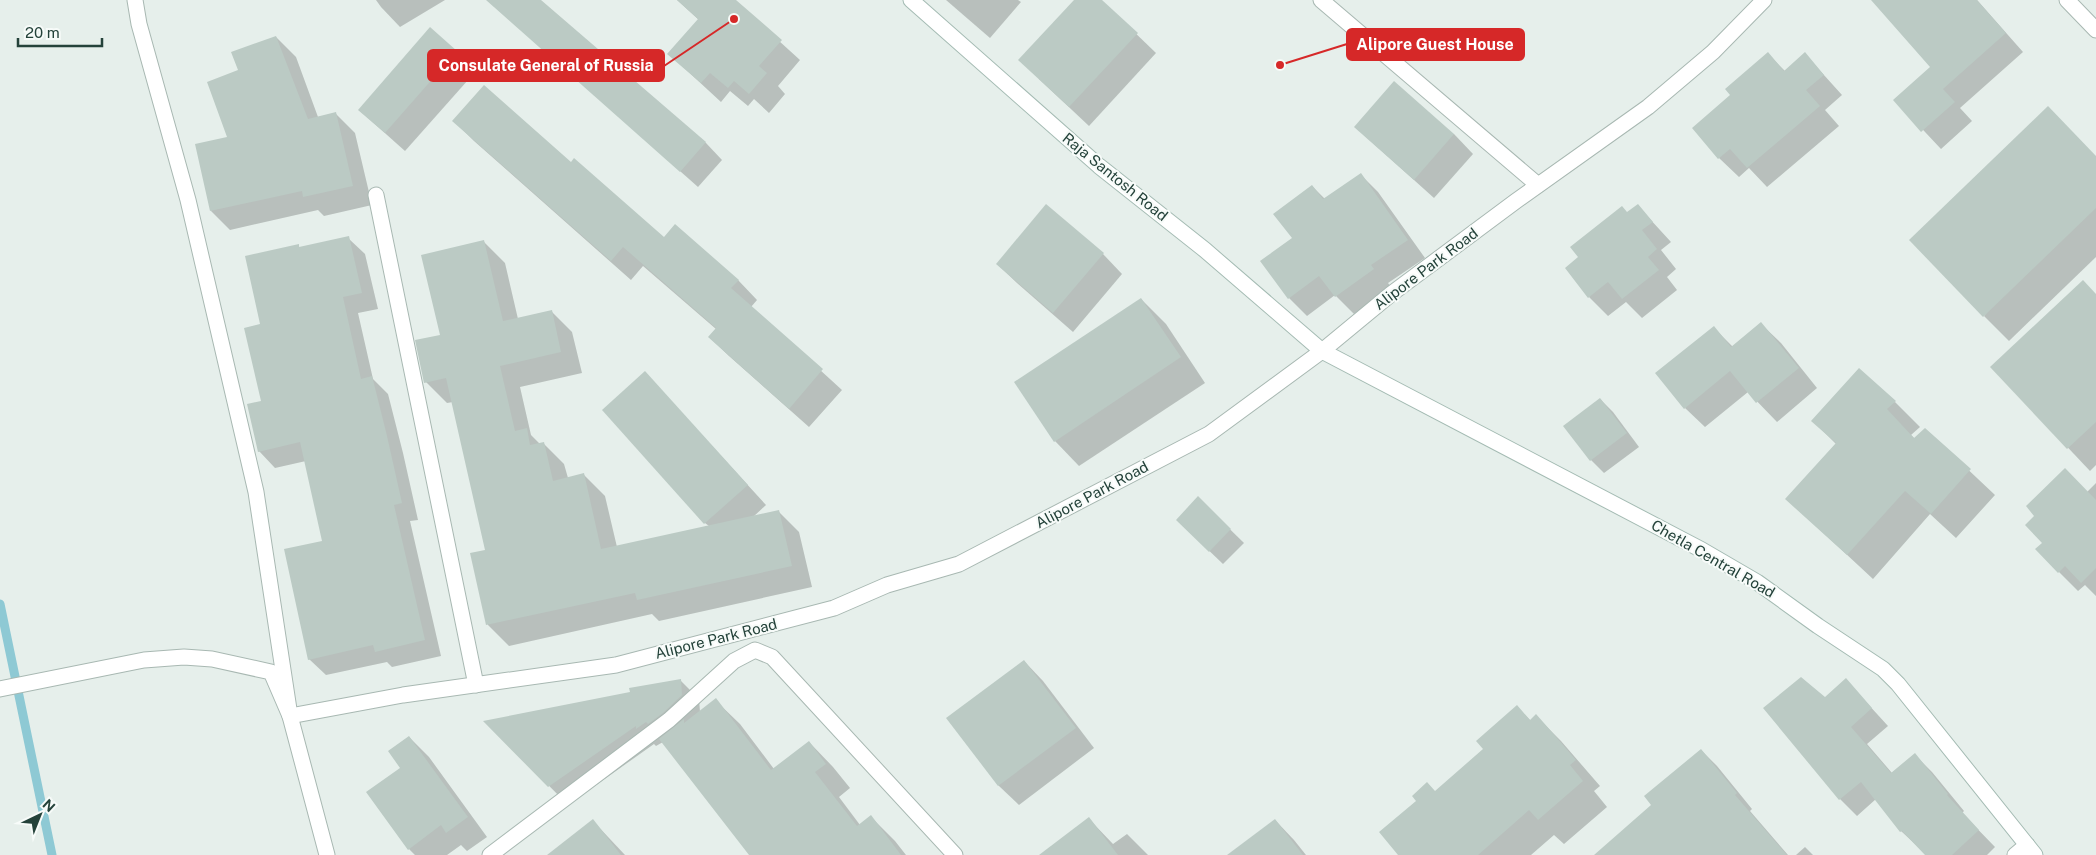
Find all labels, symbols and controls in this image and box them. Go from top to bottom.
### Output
scale bar [18,15,101,47]
text: 20 m [25,24,60,41]
callout: Alipore Guest House [1347,29,1524,60]
text: Alipore Guest House [1356,35,1514,54]
callout: Consulate General of Russia [428,50,664,81]
text: Consulate General of Russia [438,56,654,75]
street label: Raja Santosh Road [1059,129,1171,224]
street label: Alipore Park Road [1371,224,1481,313]
street label: Alipore Park Road [1032,458,1151,531]
street label: Chetla Central Road [1648,516,1778,601]
street label: Alipore Park Road [653,615,779,662]
north arrow [15,790,65,840]
text: N [39,796,58,815]

